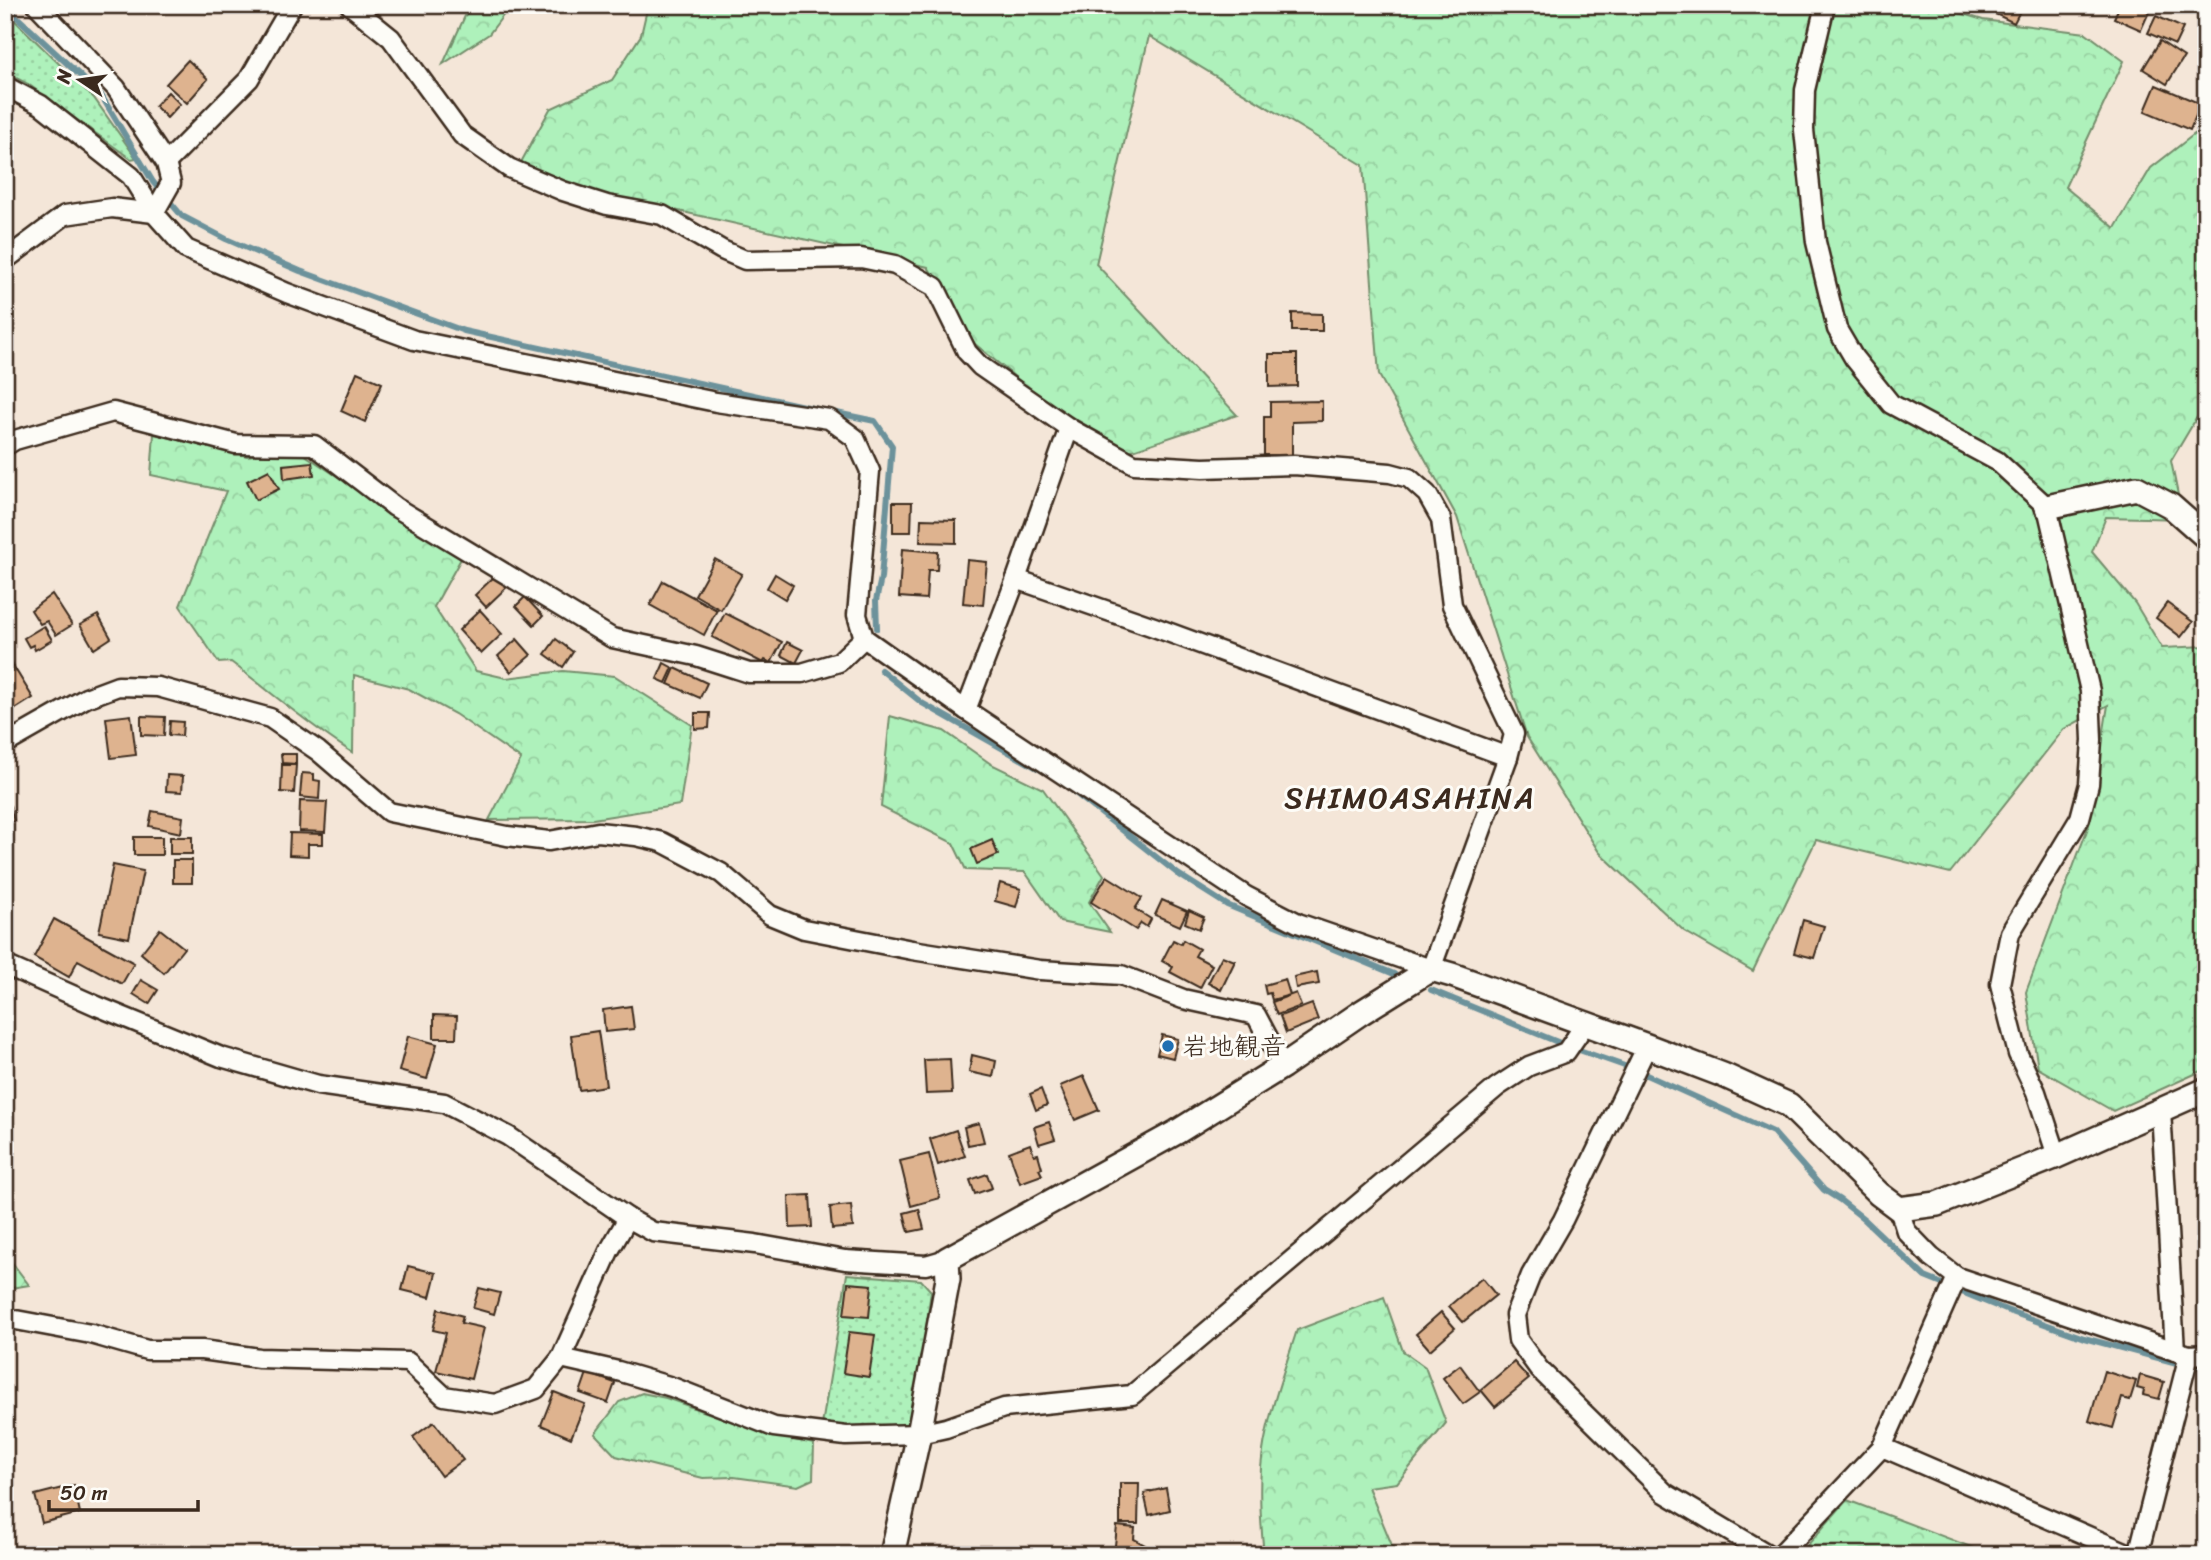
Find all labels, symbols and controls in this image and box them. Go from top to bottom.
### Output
north arrow [46,46,116,116]
text: N [46,65,82,87]
district label: SHIMOASAHINA [1284,771,1536,825]
place label: 岩地観音 [1182,1023,1286,1069]
marker: 岩地観音 [1160,1038,1176,1054]
scale bar [49,1469,198,1513]
text: 50 m [60,1474,108,1512]

